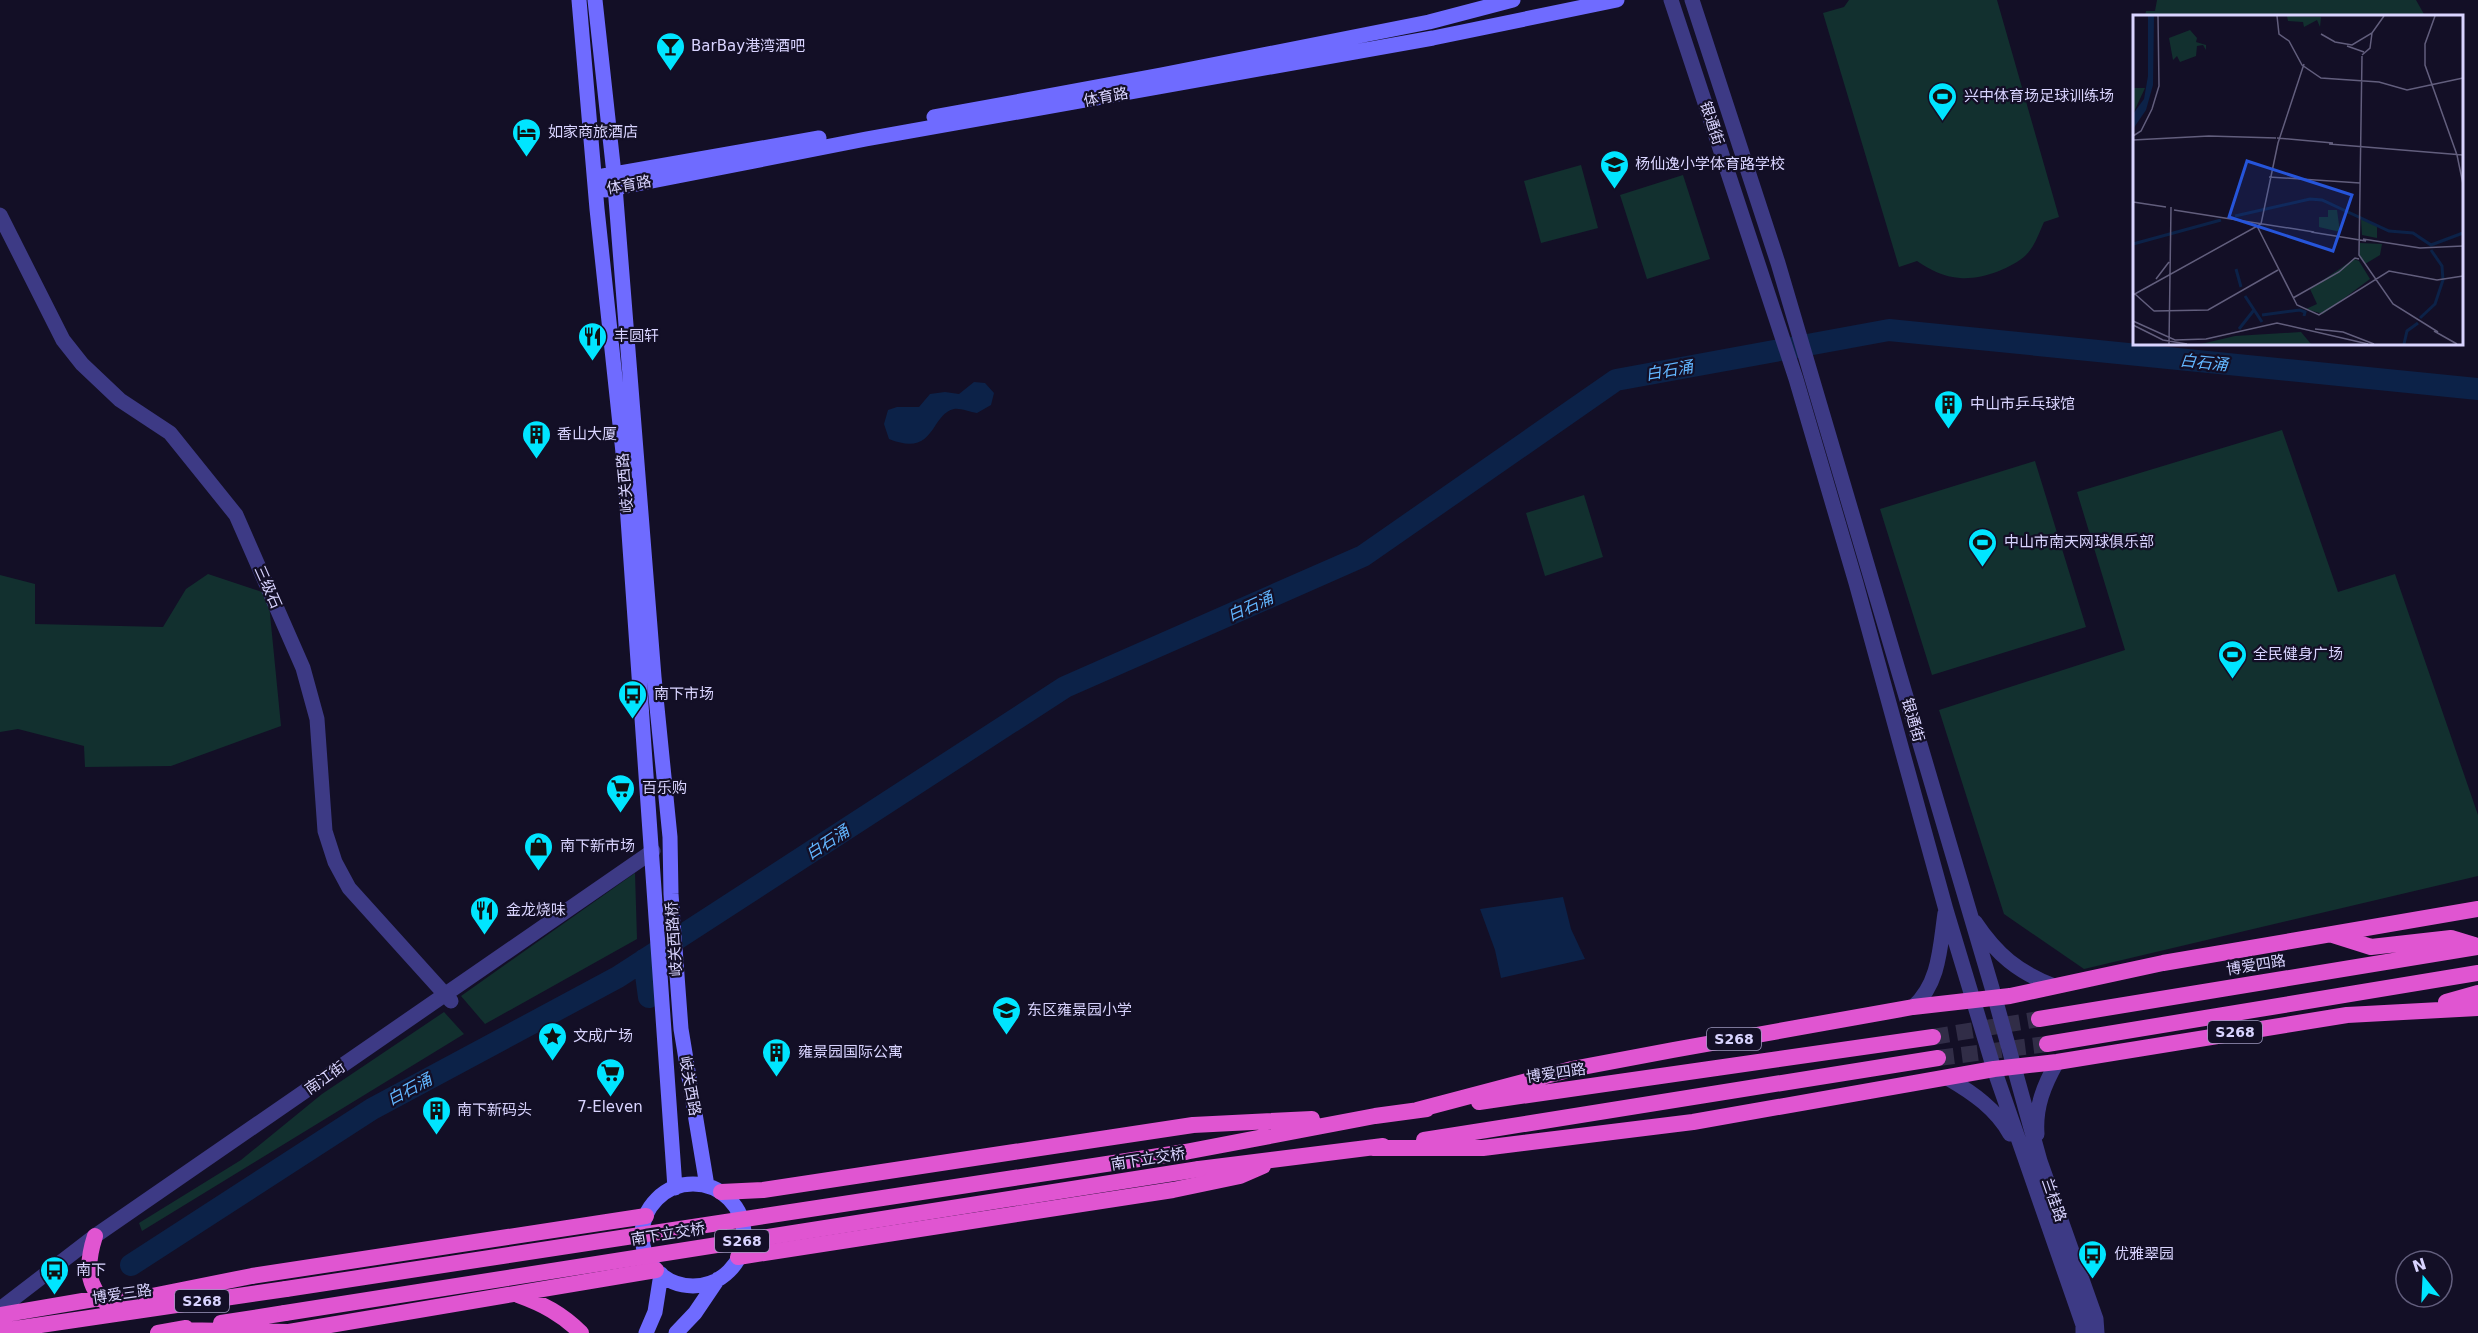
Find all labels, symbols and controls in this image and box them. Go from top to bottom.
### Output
inset map [2133,15,2463,345]
bar icon: BarBay港湾酒吧 [654,30,686,72]
place label: BarBay港湾酒吧 [691,37,805,55]
sports icon: 兴中体育场足球训练场 [1927,80,1959,122]
street label: 体育路 [1082,84,1130,110]
place label: 兴中体育场足球训练场 [1964,87,2114,105]
street label: 银通街 [1696,99,1728,147]
hotel icon: 如家商旅酒店 [511,116,543,158]
place label: 如家商旅酒店 [548,123,638,141]
school or university icon: 杨仙逸小学体育路学校 [1598,148,1630,190]
place label: 杨仙逸小学体育路学校 [1635,155,1785,173]
street label: 体育路 [605,172,653,198]
restaurant icon: 丰圆轩 [577,320,609,362]
place label: 丰圆轩 [614,327,659,345]
water label: 白石涌 [2179,351,2231,375]
water label: 白石涌 [1644,357,1696,384]
building icon: 中山市乒乓球馆 [1933,388,1965,430]
place label: 中山市乒乓球馆 [1970,395,2075,413]
building icon: 香山大厦 [520,418,552,460]
place label: 香山大厦 [557,425,617,443]
street label: 岐关西路 [613,452,637,514]
sports icon: 中山市南天网球俱乐部 [1967,526,1999,568]
place label: 中山市南天网球俱乐部 [2004,533,2154,551]
street label: 三级石 [251,563,285,611]
water label: 白石涌 [1224,587,1278,625]
sports icon: 全民健身广场 [2216,638,2248,680]
place label: 全民健身广场 [2253,645,2343,663]
bus stop icon: 南下市场 [617,678,649,720]
place label: 南下市场 [654,685,714,703]
street label: 银通街 [1898,696,1928,744]
supermarket icon: 百乐购 [605,772,637,814]
place label: 百乐购 [642,779,687,797]
water label: 白石涌 [802,820,854,863]
shop icon: 南下新市场 [523,830,555,872]
place label: 南下新市场 [560,837,635,855]
restaurant icon: 金龙烧味 [469,894,501,936]
place label: 金龙烧味 [506,901,566,919]
street label: 岐关西路桥 [662,901,686,977]
street label: 博爱四路 [2225,951,2287,979]
school or university icon: 东区雍景园小学 [990,994,1022,1036]
place label: 东区雍景园小学 [1027,1001,1132,1019]
place icon: 文成广场 [536,1020,568,1062]
road number: S268 [2208,1021,2262,1043]
place label: 文成广场 [573,1027,633,1045]
road number: S268 [1707,1028,1761,1050]
building icon: 雍景园国际公寓 [761,1036,793,1078]
place label: 雍景园国际公寓 [798,1043,903,1061]
street label: 岐关西路 [676,1055,704,1117]
supermarket icon: 7-Eleven [594,1056,626,1098]
street label: 南江街 [301,1058,349,1098]
street label: 博爱四路 [1525,1060,1587,1086]
water label: 白石涌 [384,1069,437,1109]
building icon: 南下新码头 [420,1094,452,1136]
place label: 7-Eleven [577,1098,643,1116]
place label: 南下新码头 [457,1101,532,1119]
street label: 南下立交桥 [1110,1144,1186,1174]
street label: 兰桂路 [2038,1176,2070,1224]
street label: 南下立交桥 [630,1219,706,1249]
road number: S268 [715,1230,769,1252]
bus stop icon: 优雅翠园 [2077,1238,2109,1280]
place label: 优雅翠园 [2114,1245,2174,1263]
north arrow [2394,1249,2454,1309]
bus stop icon: 南下 [39,1254,71,1296]
text: N [2410,1254,2429,1276]
place label: 南下 [76,1261,106,1279]
street label: 博爱三路 [91,1281,153,1307]
road number: S268 [175,1290,229,1312]

